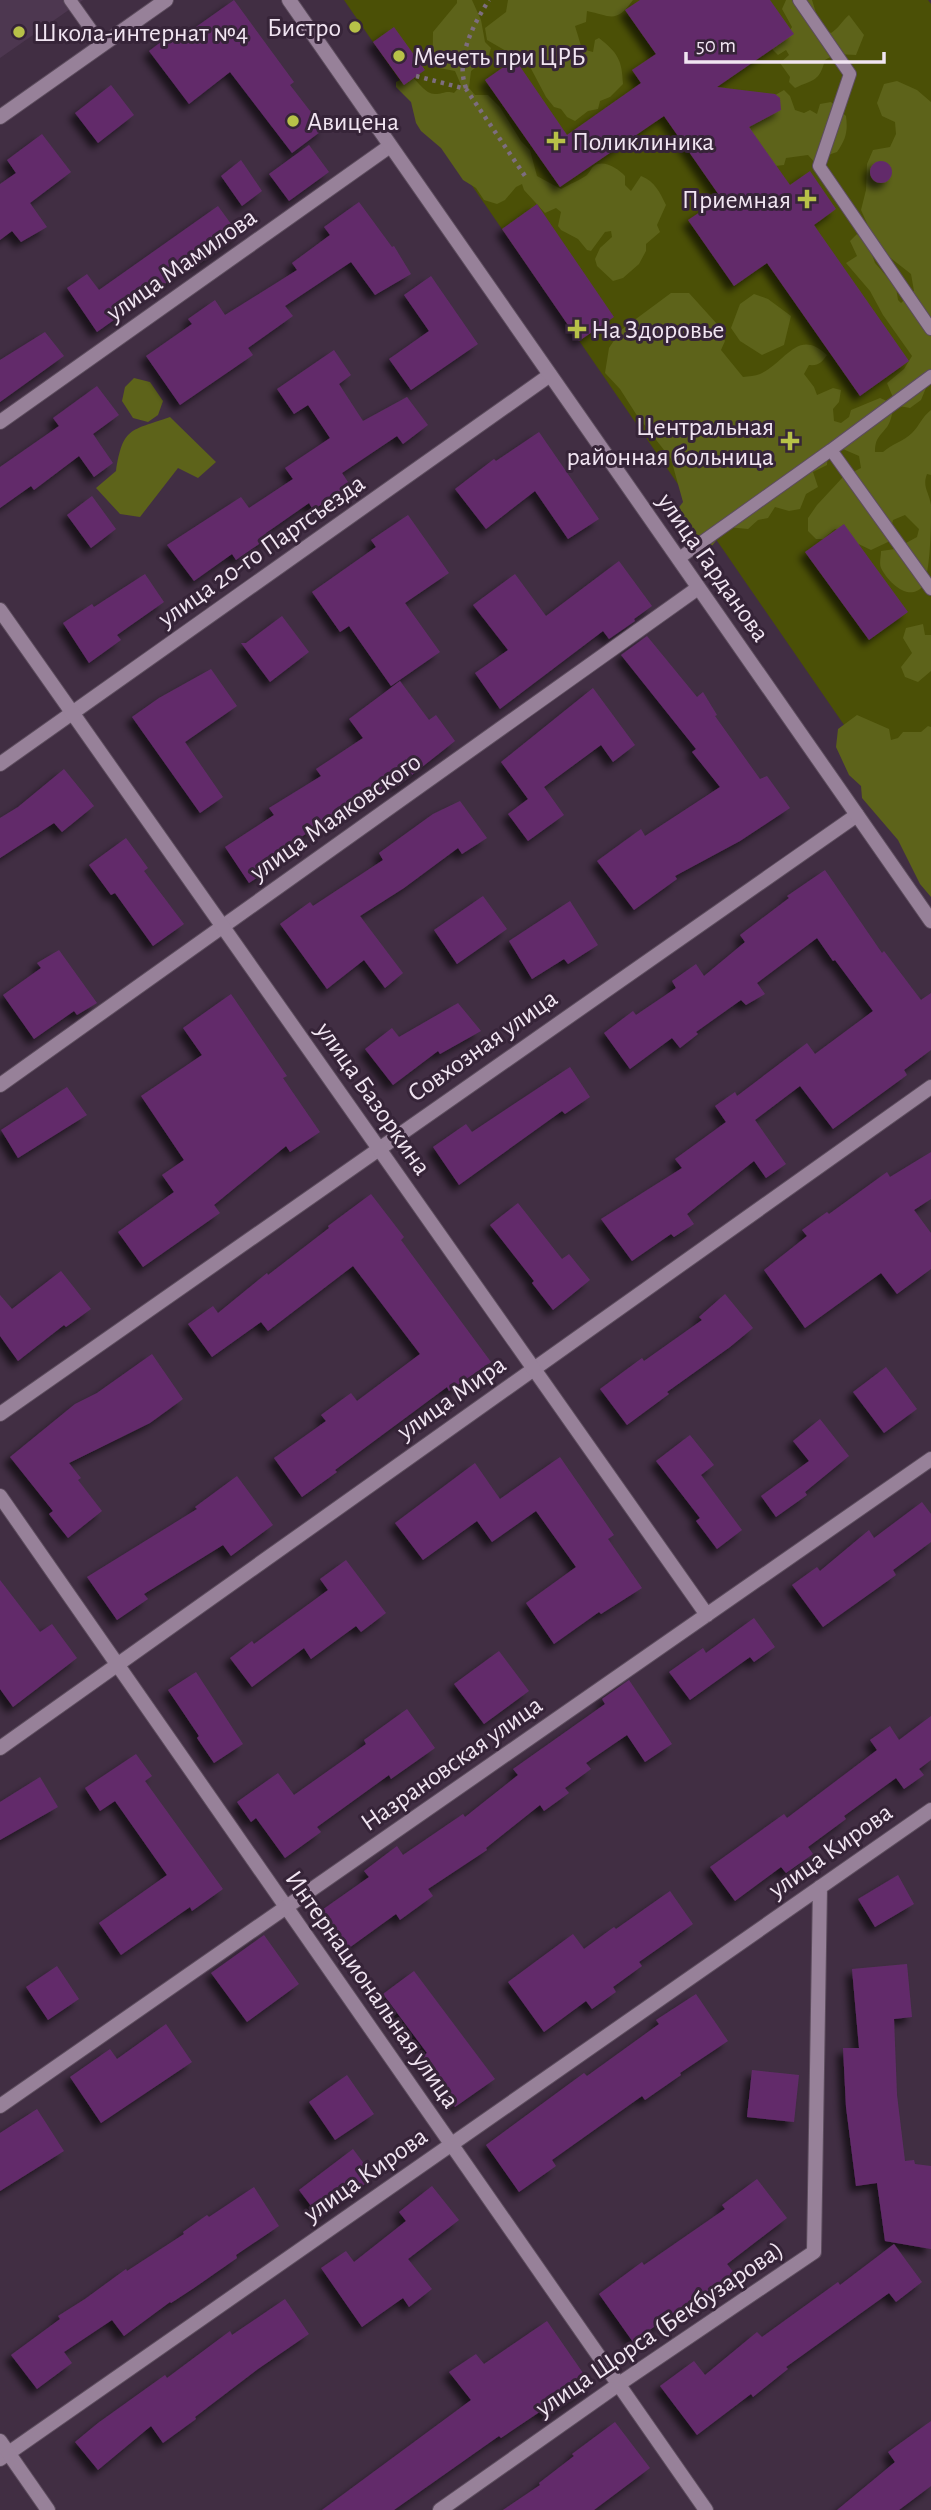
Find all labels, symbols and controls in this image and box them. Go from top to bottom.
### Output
place label: Бистро [267,15,341,41]
marker: Бистро [347,19,363,35]
place label: Школа-интернат №4 [33,20,248,46]
scale bar [686,21,884,65]
marker: Школа-интернат №4 [11,24,27,40]
text: 50 m [696,35,736,56]
place label: Мечеть при ЦРБ [413,44,586,70]
marker: Мечеть при ЦРБ [391,48,407,64]
place label: Авицена [307,109,399,135]
marker: Авицена [285,113,301,129]
place label: Поликлиника [572,129,714,155]
marker: Поликлиника [546,131,566,151]
place label: Приемная [682,187,791,213]
marker: Приемная [797,189,817,209]
street label: улица Мамилова [101,203,262,327]
place label: На Здоровье [591,317,724,343]
marker: На Здоровье [569,321,585,337]
place label: Центральная районная больница [566,414,774,470]
marker: Центральная районная больница [780,431,800,451]
street label: улица 20-го Партсъезда [153,470,370,632]
street label: улица Гарданова [652,488,774,647]
street label: улица Маяковского [245,748,426,886]
street label: Совхозная улица [403,985,562,1107]
street label: улица Базоркина [310,1017,436,1180]
street label: улица Мира [392,1351,511,1445]
street label: Назрановская улица [356,1691,547,1836]
street label: улица Кирова [763,1799,897,1903]
street label: Интернациональная улица [280,1866,464,2113]
street label: улица Кирова [298,2123,432,2227]
street label: улица Щорса (Бекбузарова) [530,2236,788,2422]

